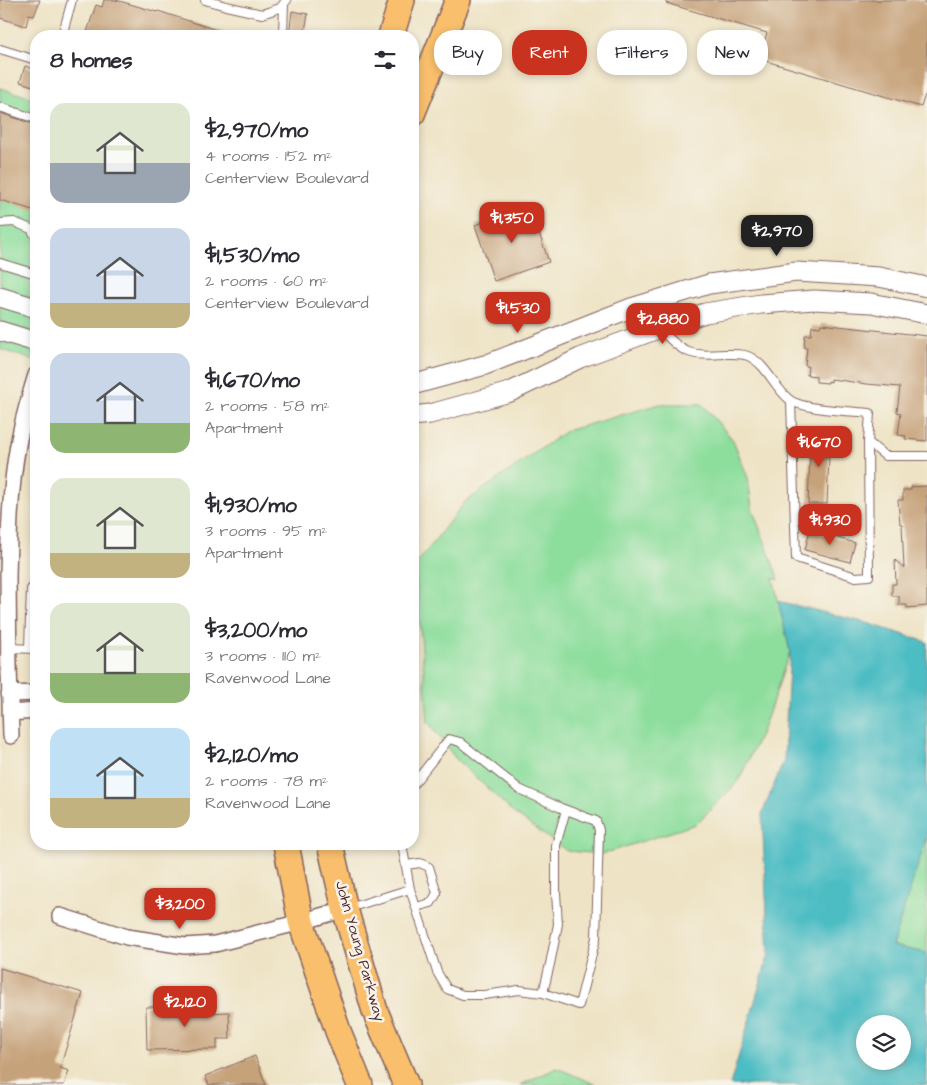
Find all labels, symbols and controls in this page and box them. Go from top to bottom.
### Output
chip: Buy [434,30,502,75]
chip: Rent [512,30,587,75]
chip: Filters [597,30,687,75]
chip: New [697,30,768,75]
text: 8 homes [50,46,132,75]
icon: filters [371,46,399,74]
text: $2,970/mo [205,116,308,145]
icon: home [90,123,150,183]
text: 4 rooms · 152 m² [205,145,332,167]
text: Centerview Boulevard [205,167,369,189]
pin: $1,350 [471,202,553,244]
text: $1,350 [490,207,534,229]
pin: $2,970 [736,214,818,257]
text: $2,970 [752,220,802,242]
text: $1,530/mo [205,241,300,270]
icon: home [90,248,150,308]
text: 2 rooms · 60 m² [205,270,328,292]
text: Centerview Boulevard [205,292,369,314]
pin: $1,530 [477,292,559,334]
text: $1,530 [496,297,540,319]
pin: $2,880 [622,302,704,345]
text: $2,880 [637,308,689,330]
text: $1,670/mo [205,366,300,395]
icon: home [90,373,150,433]
text: 2 rooms · 58 m² [205,395,330,417]
text: Apartment [205,417,283,439]
pin: $1,670 [778,426,860,468]
text: $1,670 [797,431,841,453]
text: $1,930/mo [205,491,297,520]
icon: home [90,498,150,558]
pin: $1,930 [789,504,871,546]
text: $1,930 [809,509,851,531]
text: 3 rooms · 95 m² [205,520,327,542]
text: Apartment [205,542,283,564]
text: $3,200/mo [205,616,307,645]
icon: home [90,623,150,683]
text: 3 rooms · 110 m² [205,645,321,667]
text: Ravenwood Lane [205,667,331,689]
text: $2,120/mo [205,741,298,770]
icon: home [90,748,150,808]
text: 2 rooms · 78 m² [205,770,328,792]
text: Ravenwood Lane [205,792,331,814]
street label: John Young Parkway [329,878,390,1024]
pin: $3,200 [139,888,221,930]
text: $3,200 [155,893,205,915]
pin: $2,120 [144,986,226,1028]
text: $2,120 [164,991,206,1013]
map controls [856,1015,911,1070]
button: layers [856,1015,911,1070]

